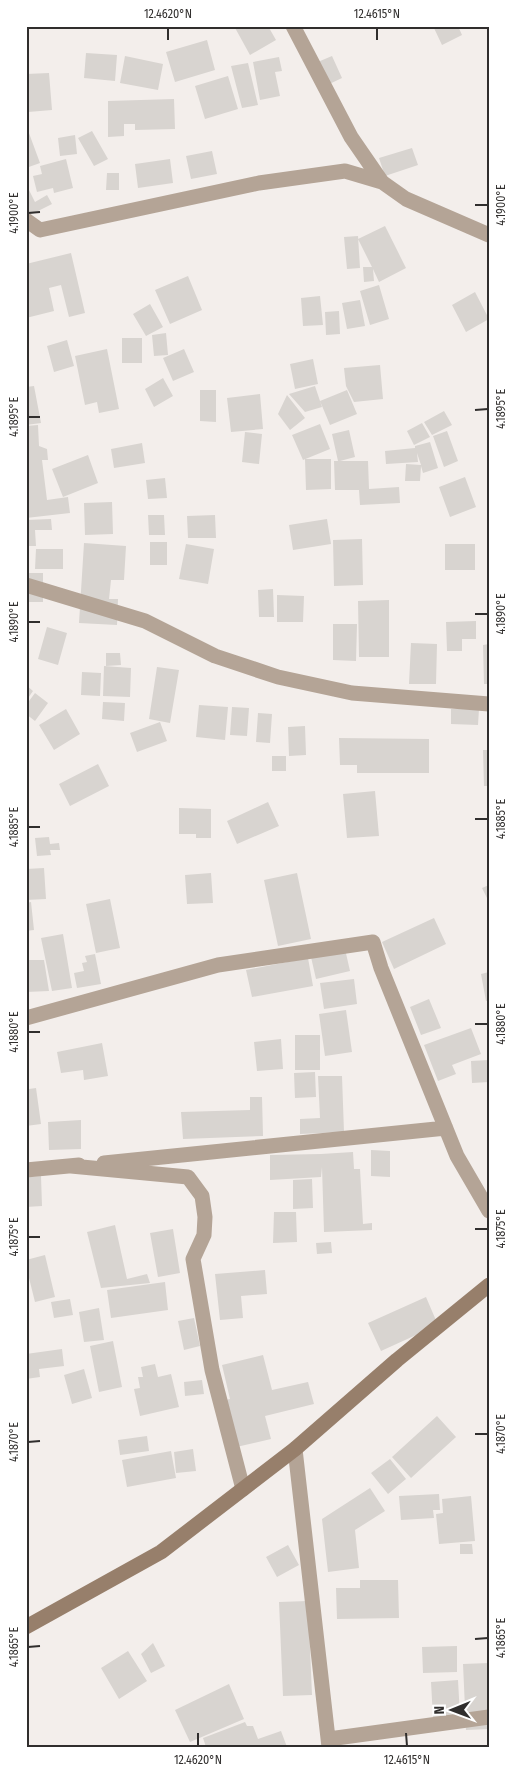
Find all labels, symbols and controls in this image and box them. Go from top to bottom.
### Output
text: 12.4620°N [144,7,192,21]
text: 12.4615°N [354,7,400,21]
text: 4.1900°E [494,184,508,226]
text: 4.1900°E [7,192,21,234]
text: 4.1895°E [494,389,508,429]
text: 4.1895°E [7,397,21,437]
text: 4.1890°E [494,593,508,635]
text: 4.1890°E [7,601,21,643]
text: 4.1885°E [494,798,508,839]
text: 4.1885°E [7,806,21,847]
text: 4.1880°E [494,1003,508,1045]
text: 4.1880°E [7,1011,21,1053]
text: 4.1875°E [494,1209,508,1249]
text: 4.1875°E [7,1217,21,1257]
text: 4.1870°E [494,1414,508,1454]
text: 4.1870°E [7,1422,21,1462]
text: 4.1865°E [494,1617,508,1658]
text: 4.1865°E [7,1626,21,1667]
north arrow [428,1686,478,1736]
text: N [431,1706,448,1715]
text: 12.4620°N [174,1753,222,1767]
text: 12.4615°N [384,1753,430,1767]

